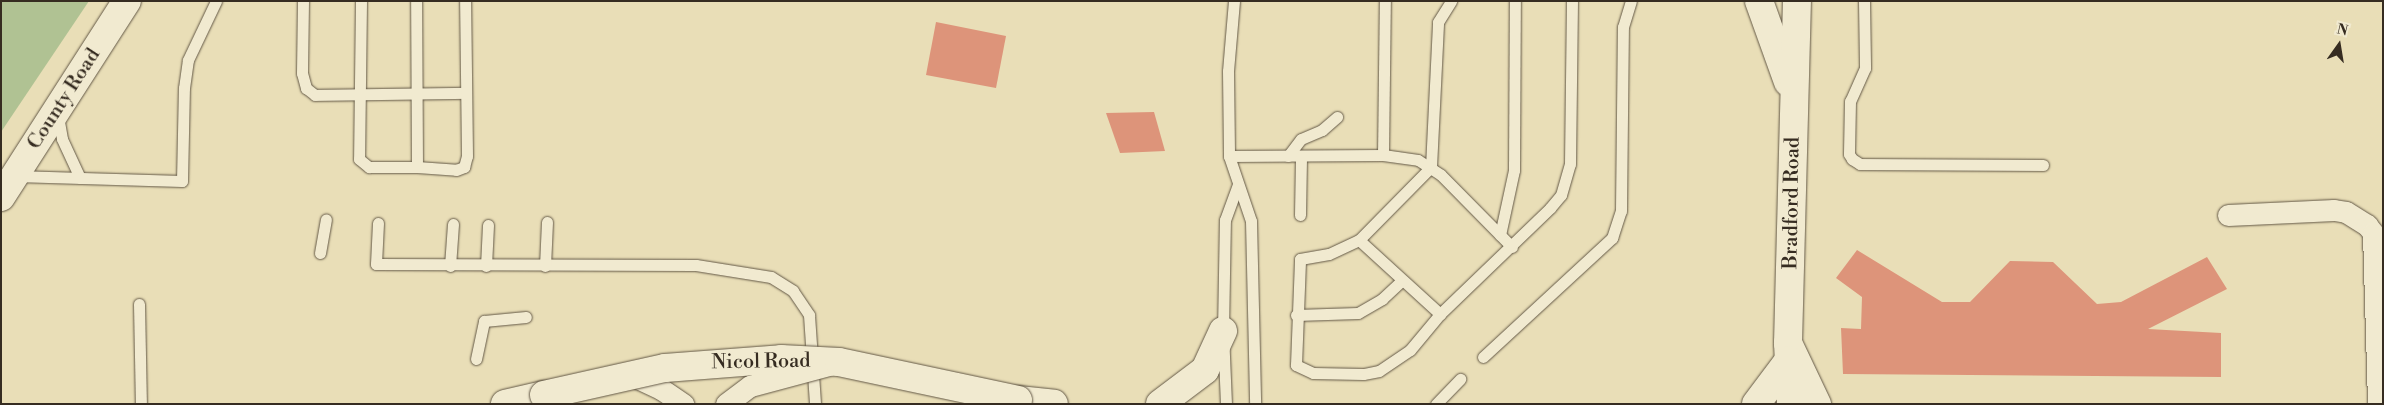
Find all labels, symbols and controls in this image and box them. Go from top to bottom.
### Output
north arrow [2314,20,2364,70]
text: N [2335,20,2350,40]
street label: County Road [22,44,106,154]
street label: Bradford Road [1779,137,1805,269]
street label: Nicol Road [711,349,811,375]

